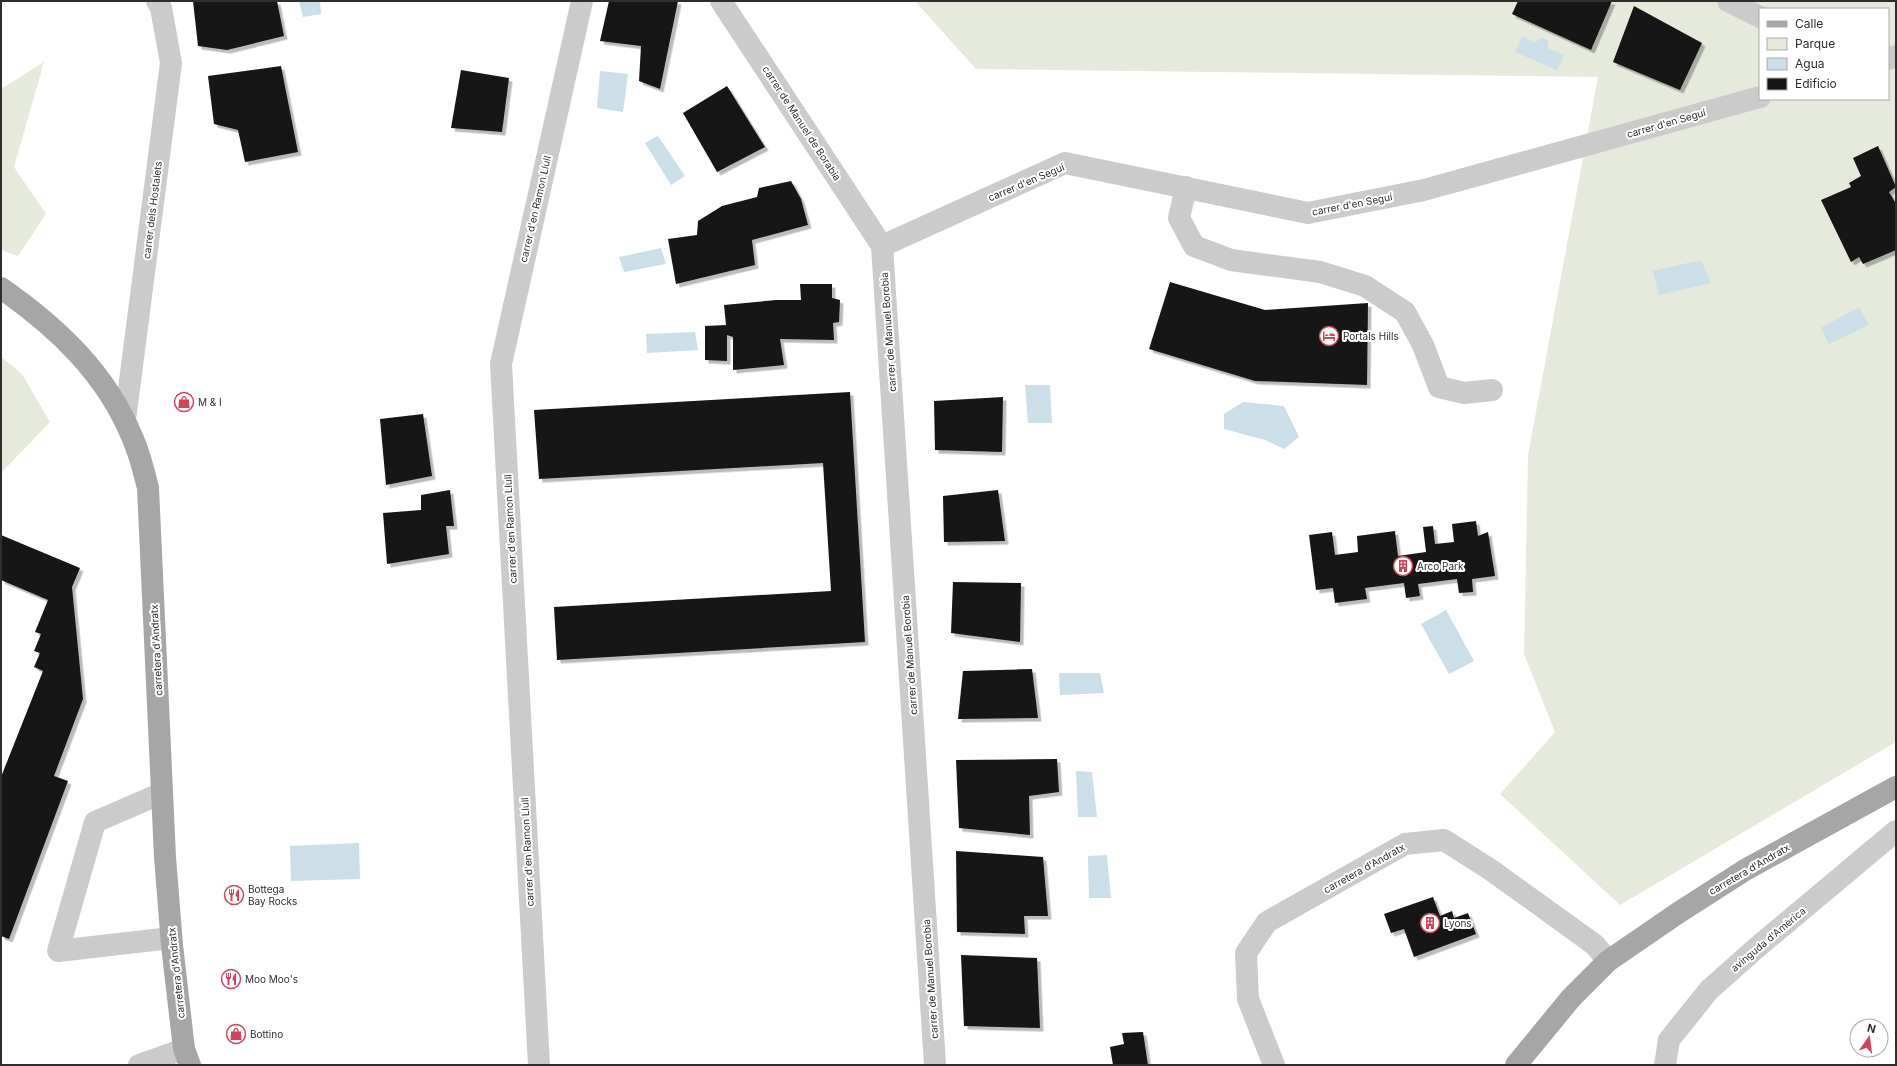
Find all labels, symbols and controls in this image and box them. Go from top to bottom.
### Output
legend [1759,8,1889,100]
text: Calle [1795,16,1823,31]
text: Parque [1795,36,1835,51]
text: Agua [1795,56,1824,71]
street label: carrer de Manuel de Borabia [760,63,844,183]
text: Edificio [1795,76,1837,91]
street label: carrer d'en Seguí [1625,106,1707,140]
street label: carrer d'en Ramon Llull [517,154,553,264]
street label: carrer d'en Seguí [986,160,1066,203]
street label: carrer dels Hostalets [140,161,164,259]
street label: carrer d'en Seguí [1311,190,1394,218]
street label: carrer de Manuel Borobia [878,272,898,392]
hotel icon: Portals Hills [1318,325,1340,347]
place label: Portals Hills [1343,330,1399,342]
shop icon: M & I [173,391,195,413]
place label: M & I [198,396,222,408]
street label: carrer d'en Ramon Llull [501,474,519,584]
building icon: Arco Park [1392,555,1414,577]
place label: Arco Park [1417,560,1464,572]
street label: carrer de Manuel Borobia [899,595,919,715]
street label: carretera d'Andratx [148,604,164,696]
street label: carrer d'en Ramon Llull [518,797,536,907]
street label: carretera d'Andratx [1321,840,1407,895]
street label: carretera d'Andratx [1706,841,1792,897]
place label: Bottega Bay Rocks [248,883,297,907]
restaurant icon: Bottega Bay Rocks [223,884,245,906]
street label: avinguda d'Amèrica [1728,904,1808,974]
building icon: Lyons [1419,912,1441,934]
place label: Lyons [1444,917,1472,929]
street label: carrer de Manuel Borobia [920,919,940,1039]
street label: carretera d'Andratx [165,926,187,1019]
restaurant icon: Moo Moo's [220,968,242,990]
place label: Moo Moo's [245,973,298,985]
north arrow [1849,1018,1889,1058]
text: N [1866,1020,1877,1036]
shop icon: Bottino [225,1023,247,1045]
place label: Bottino [250,1028,283,1040]

